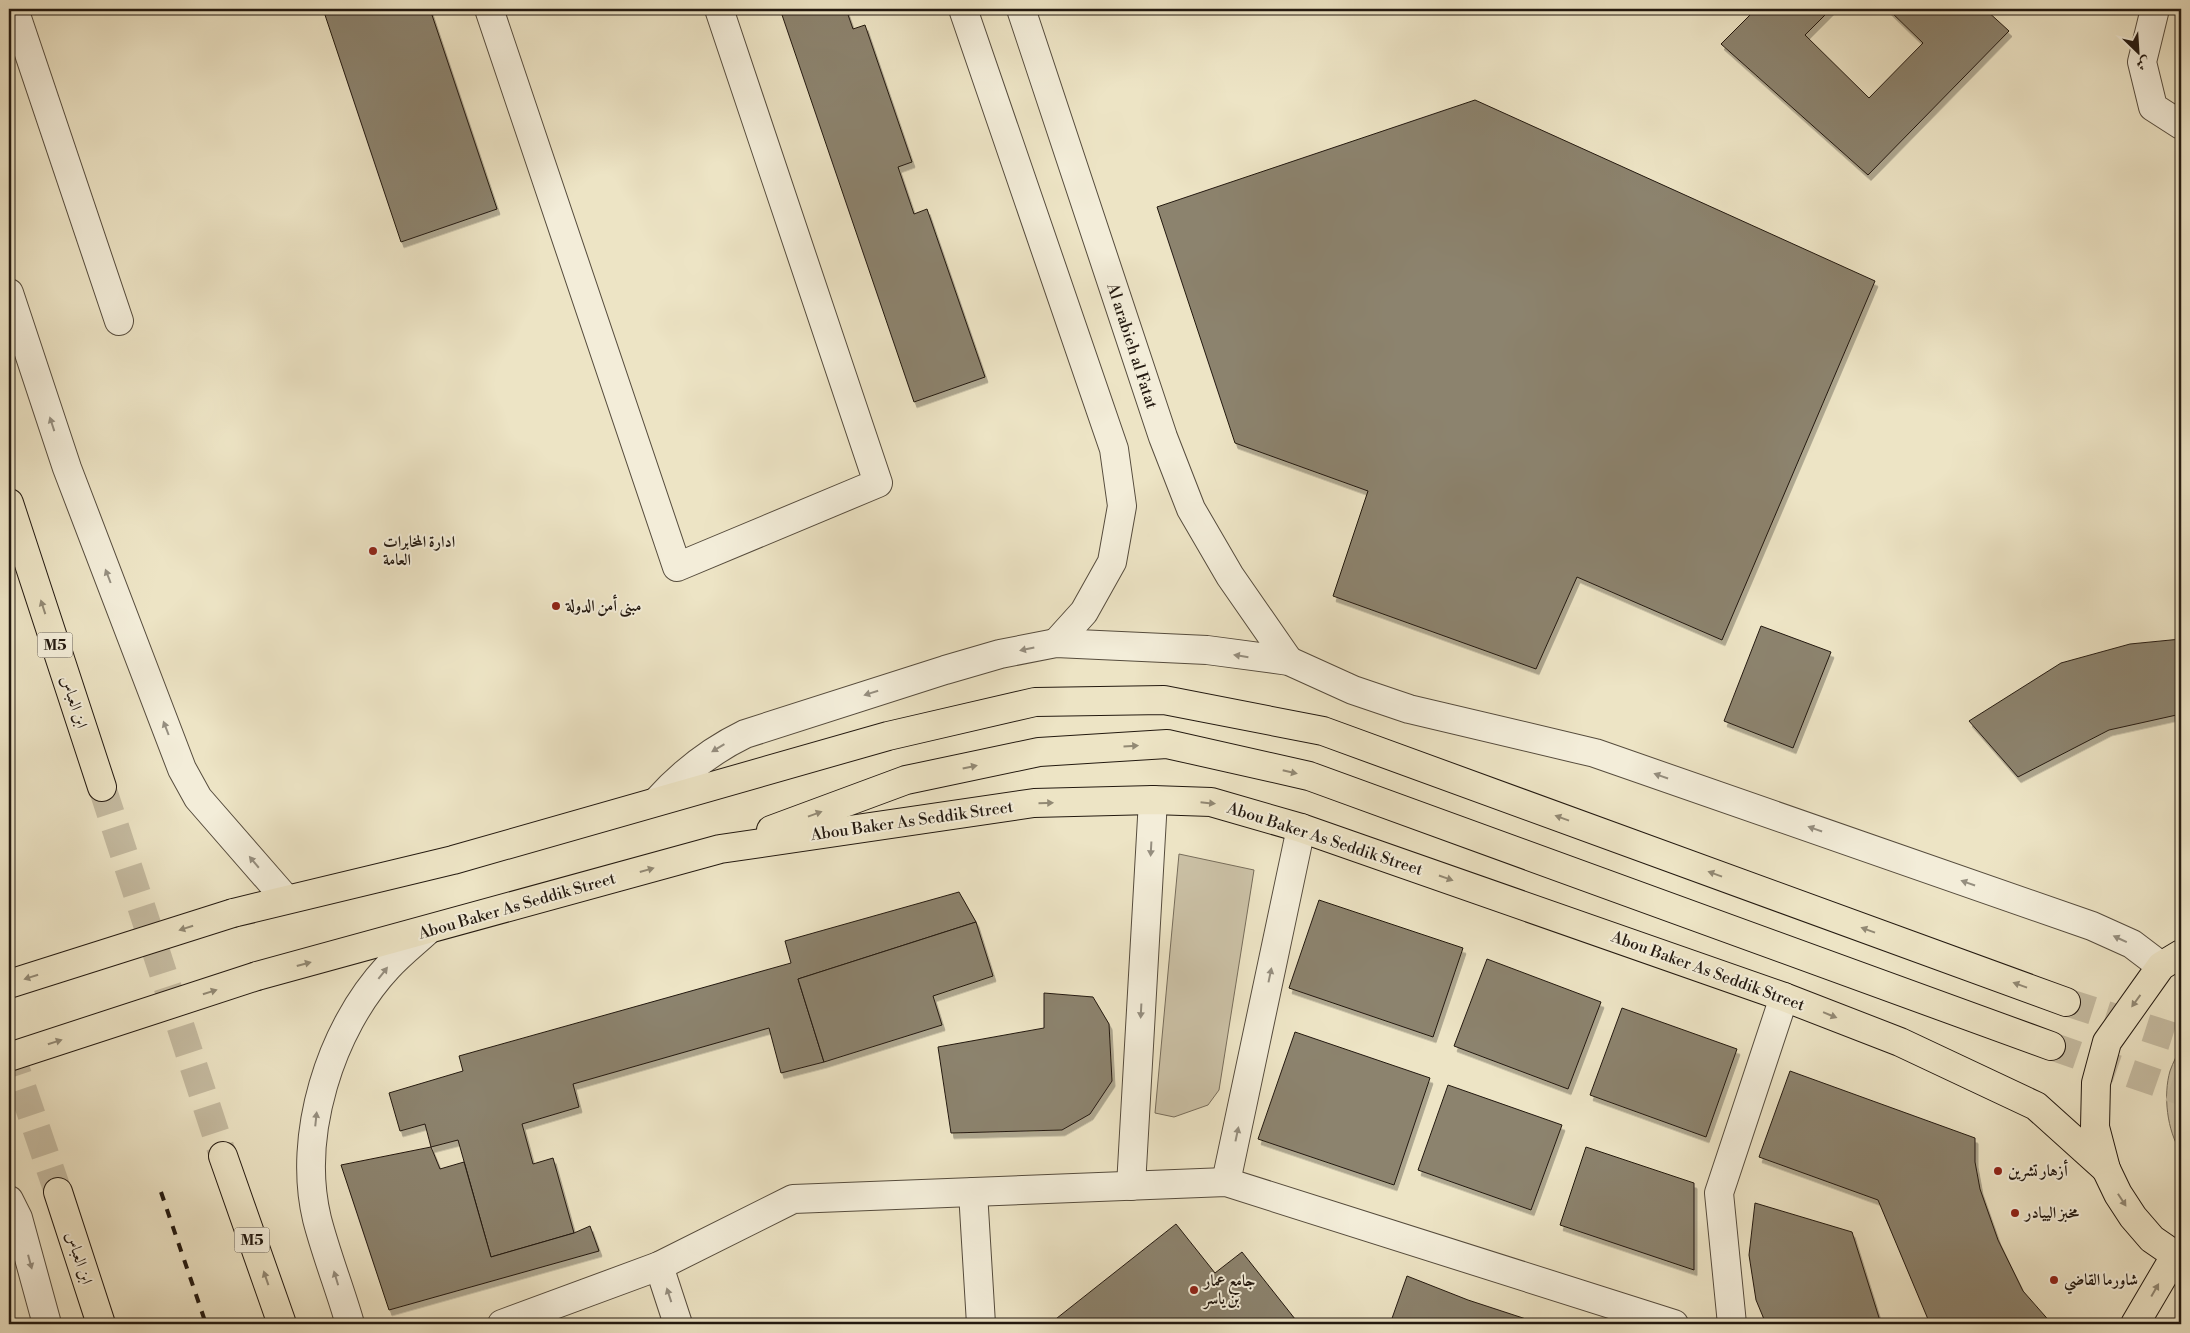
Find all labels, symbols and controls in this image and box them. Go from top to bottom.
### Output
north arrow [2112,28,2162,78]
text: ش [2133,52,2153,74]
street label: Al arabieh al Fatat [1102,280,1162,412]
one-way arrow [48,416,55,431]
place label: ادارة المخابرات العامة [383,532,455,570]
marker: ادارة المخابرات العامة [367,545,379,557]
one-way arrow [104,568,112,583]
place label: مبنى أمن الدولة [565,594,641,618]
one-way arrow [39,600,46,615]
marker: مبنى أمن الدولة [550,600,562,612]
road number: M5 [38,632,72,658]
one-way arrow [1019,645,1035,653]
one-way arrow [1232,651,1248,659]
street label: ابن العباس [56,673,92,731]
one-way arrow [863,690,878,697]
one-way arrow [162,720,170,735]
one-way arrow [1123,742,1139,750]
one-way arrow [712,744,725,753]
one-way arrow [963,762,979,770]
one-way arrow [1283,768,1299,776]
one-way arrow [1653,772,1668,780]
street label: Abou Baker As Seddik Street [809,797,1015,845]
one-way arrow [1038,798,1054,806]
street label: Abou Baker As Seddik Street [1224,798,1425,880]
one-way arrow [1200,799,1216,807]
one-way arrow [808,810,823,818]
one-way arrow [1555,814,1570,821]
one-way arrow [1807,825,1822,832]
one-way arrow [1146,841,1154,857]
one-way arrow [249,856,260,869]
one-way arrow [639,865,654,873]
street label: Abou Baker As Seddik Street [415,868,618,944]
one-way arrow [1707,870,1722,878]
one-way arrow [1439,874,1454,882]
one-way arrow [1960,879,1975,887]
one-way arrow [178,924,193,932]
street label: Abou Baker As Seddik Street [1608,926,1808,1015]
one-way arrow [1860,926,1875,933]
one-way arrow [2113,935,2127,943]
one-way arrow [297,960,312,968]
one-way arrow [378,967,389,980]
one-way arrow [1266,967,1274,982]
one-way arrow [24,973,39,981]
one-way arrow [2013,981,2028,988]
one-way arrow [202,987,217,995]
one-way arrow [2131,994,2141,1007]
one-way arrow [1137,1003,1145,1019]
one-way arrow [1823,1011,1838,1019]
one-way arrow [48,1037,63,1045]
one-way arrow [312,1110,320,1126]
one-way arrow [1233,1125,1241,1141]
place label: أزهار تشرين [2008,1159,2068,1182]
marker: أزهار تشرين [1992,1165,2004,1177]
one-way arrow [2117,1193,2126,1206]
place label: مخبز الييادر [2023,1203,2079,1223]
marker: مخبز الييادر [2009,1207,2021,1219]
road number: M5 [234,1228,270,1252]
street label: ابن العباس [61,1229,97,1287]
one-way arrow [26,1255,34,1270]
one-way arrow [331,1270,339,1285]
place label: شاورما القاضي [2064,1270,2138,1295]
one-way arrow [261,1271,269,1286]
place label: جامع عمار بن ياسر [1202,1271,1256,1310]
marker: شاورما القاضي [2048,1274,2060,1286]
marker: جامع عمار بن ياسر [1188,1284,1200,1296]
one-way arrow [2150,1284,2159,1297]
one-way arrow [664,1287,672,1302]

